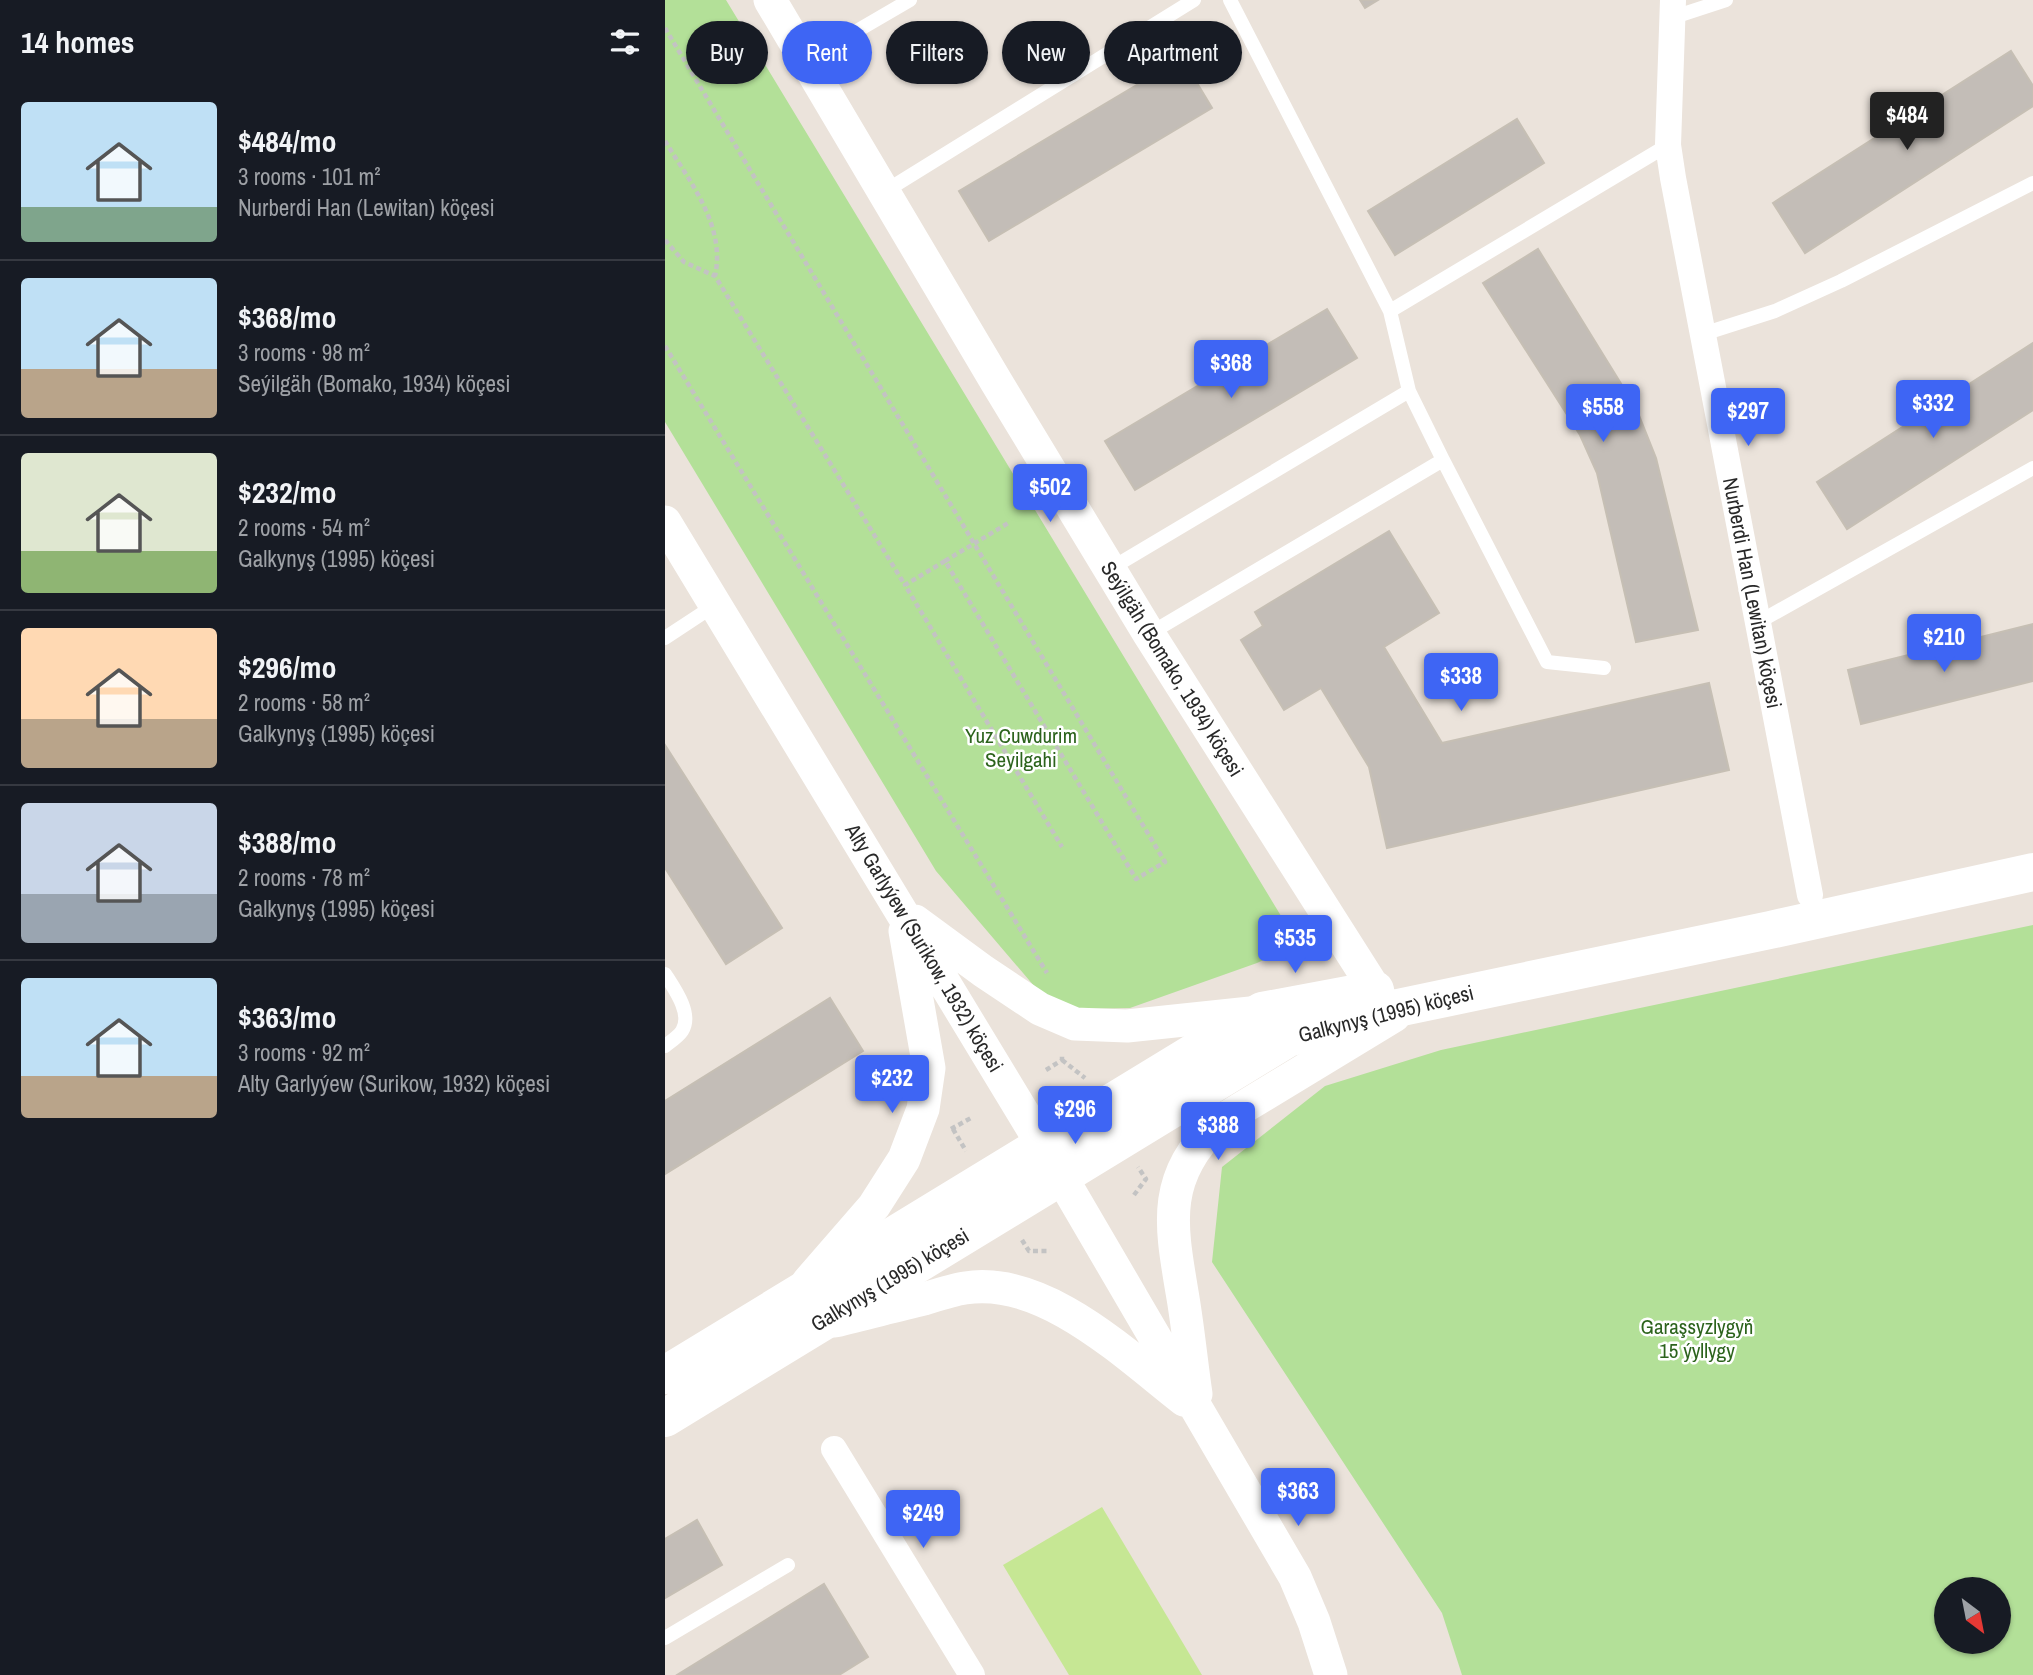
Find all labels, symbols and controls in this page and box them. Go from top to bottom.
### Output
chip: Buy [686,21,768,84]
chip: Rent [782,21,872,84]
chip: Filters [886,21,988,84]
chip: New [1002,21,1090,84]
chip: Apartment [1104,21,1242,84]
text: 14 homes [21,22,135,62]
icon: filters [606,23,644,61]
pin: $484 [1866,92,1948,152]
text: $484 [1886,99,1928,130]
text: $484/mo [238,121,336,161]
icon: home [77,130,161,214]
text: 3 rooms · 101 m² [238,161,381,192]
text: Nurberdi Han (Lewitan) köçesi [238,192,495,223]
text: $368/mo [238,297,336,337]
icon: home [77,306,161,390]
text: 3 rooms · 98 m² [238,337,370,368]
pin: $368 [1190,340,1272,400]
text: $368 [1210,347,1252,378]
text: Seýilgäh (Bomako, 1934) köçesi [238,368,511,399]
pin: $332 [1892,380,1974,440]
pin: $558 [1562,384,1644,444]
text: $332 [1912,387,1954,418]
pin: $297 [1707,388,1789,448]
text: $558 [1582,391,1624,422]
text: $297 [1727,395,1769,426]
pin: $502 [1009,464,1091,524]
text: $502 [1029,471,1071,502]
text: $232/mo [238,472,336,512]
street label: Nurberdi Han (Lewitan) köçesi [1716,475,1789,711]
icon: home [77,481,161,565]
text: 2 rooms · 54 m² [238,512,370,543]
text: Galkynyş (1995) köçesi [238,543,435,574]
street label: Seýilgäh (Bomako, 1934) köçesi [1094,556,1251,782]
pin: $210 [1903,614,1985,674]
text: $210 [1923,621,1965,652]
text: $296/mo [238,647,336,687]
pin: $338 [1420,654,1502,713]
icon: home [77,656,161,740]
text: $338 [1440,660,1482,691]
text: 2 rooms · 58 m² [238,687,370,718]
text: Galkynyş (1995) köçesi [238,718,435,749]
park label: Yuz Cuwdurim Seyilgahi [965,721,1077,774]
street label: Alty Garlyýew (Surikow, 1932) köçesi [838,817,1010,1077]
text: $388/mo [238,822,336,862]
icon: home [77,831,161,915]
text: 2 rooms · 78 m² [238,862,370,893]
text: Galkynyş (1995) köçesi [238,893,435,924]
pin: $535 [1254,916,1336,975]
text: $535 [1274,922,1316,953]
street label: Galkynyş (1995) köçesi [1295,978,1477,1049]
text: $363/mo [238,997,336,1037]
icon: home [77,1006,161,1090]
text: 3 rooms · 92 m² [238,1037,370,1068]
pin: $232 [851,1056,933,1115]
text: $232 [871,1062,913,1093]
text: Alty Garlyýew (Surikow, 1932) köçesi [238,1068,550,1099]
pin: $296 [1034,1086,1116,1146]
text: $296 [1054,1093,1096,1124]
pin: $388 [1177,1102,1259,1162]
text: $388 [1197,1109,1239,1140]
street label: Galkynyş (1995) köçesi [805,1221,974,1338]
park label: Garaşsyzlygyň 15 ýyllygy [1641,1312,1753,1365]
pin: $363 [1257,1468,1339,1528]
text: $363 [1277,1475,1319,1506]
pin: $249 [882,1490,964,1550]
text: $249 [902,1497,944,1528]
north arrow [1934,1577,2011,1654]
map controls [1934,1577,2011,1654]

